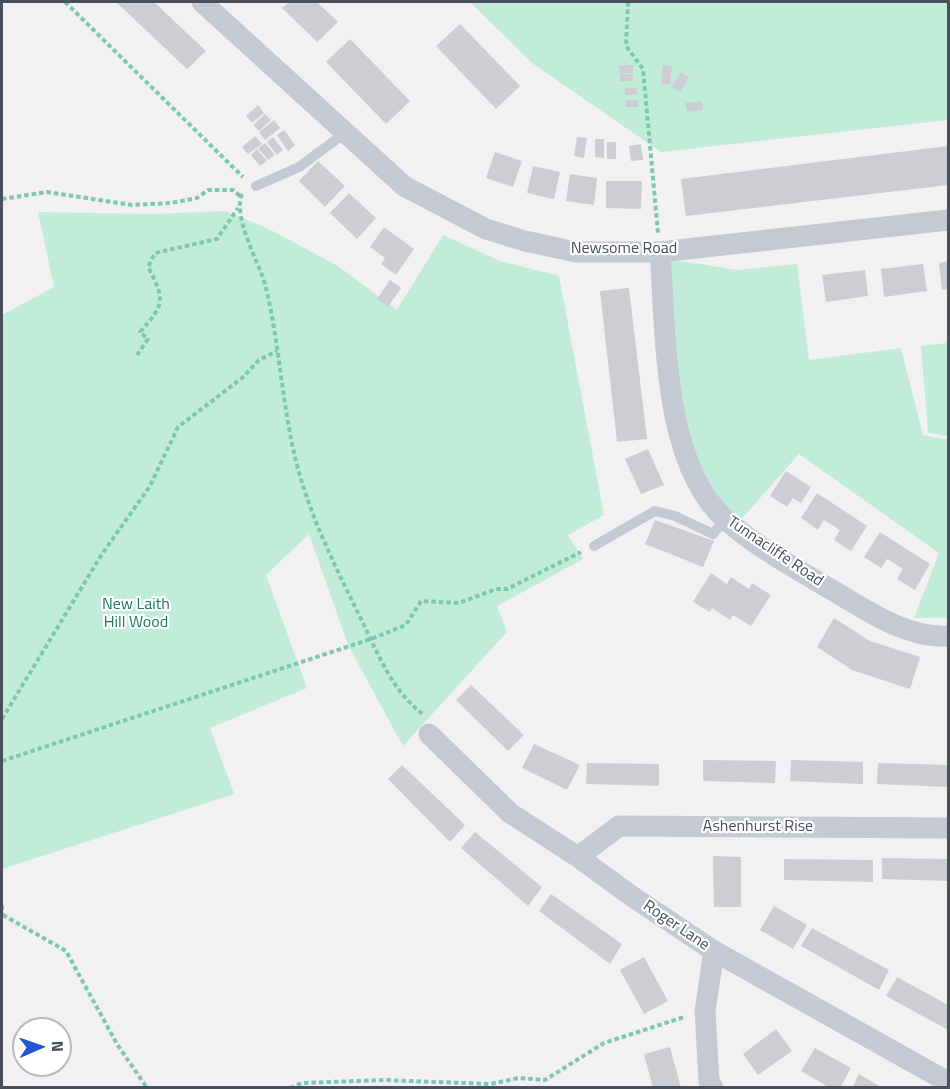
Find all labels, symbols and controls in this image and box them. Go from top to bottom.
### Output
street label: Newsome Road [571,239,677,259]
street label: Tunnacliffe Road [723,513,827,591]
park label: New Laith Hill Wood [102,595,170,633]
street label: Ashenhurst Rise [703,817,813,837]
street label: Roger Lane [639,897,713,955]
north arrow [12,1017,72,1077]
text: N [46,1040,70,1052]

